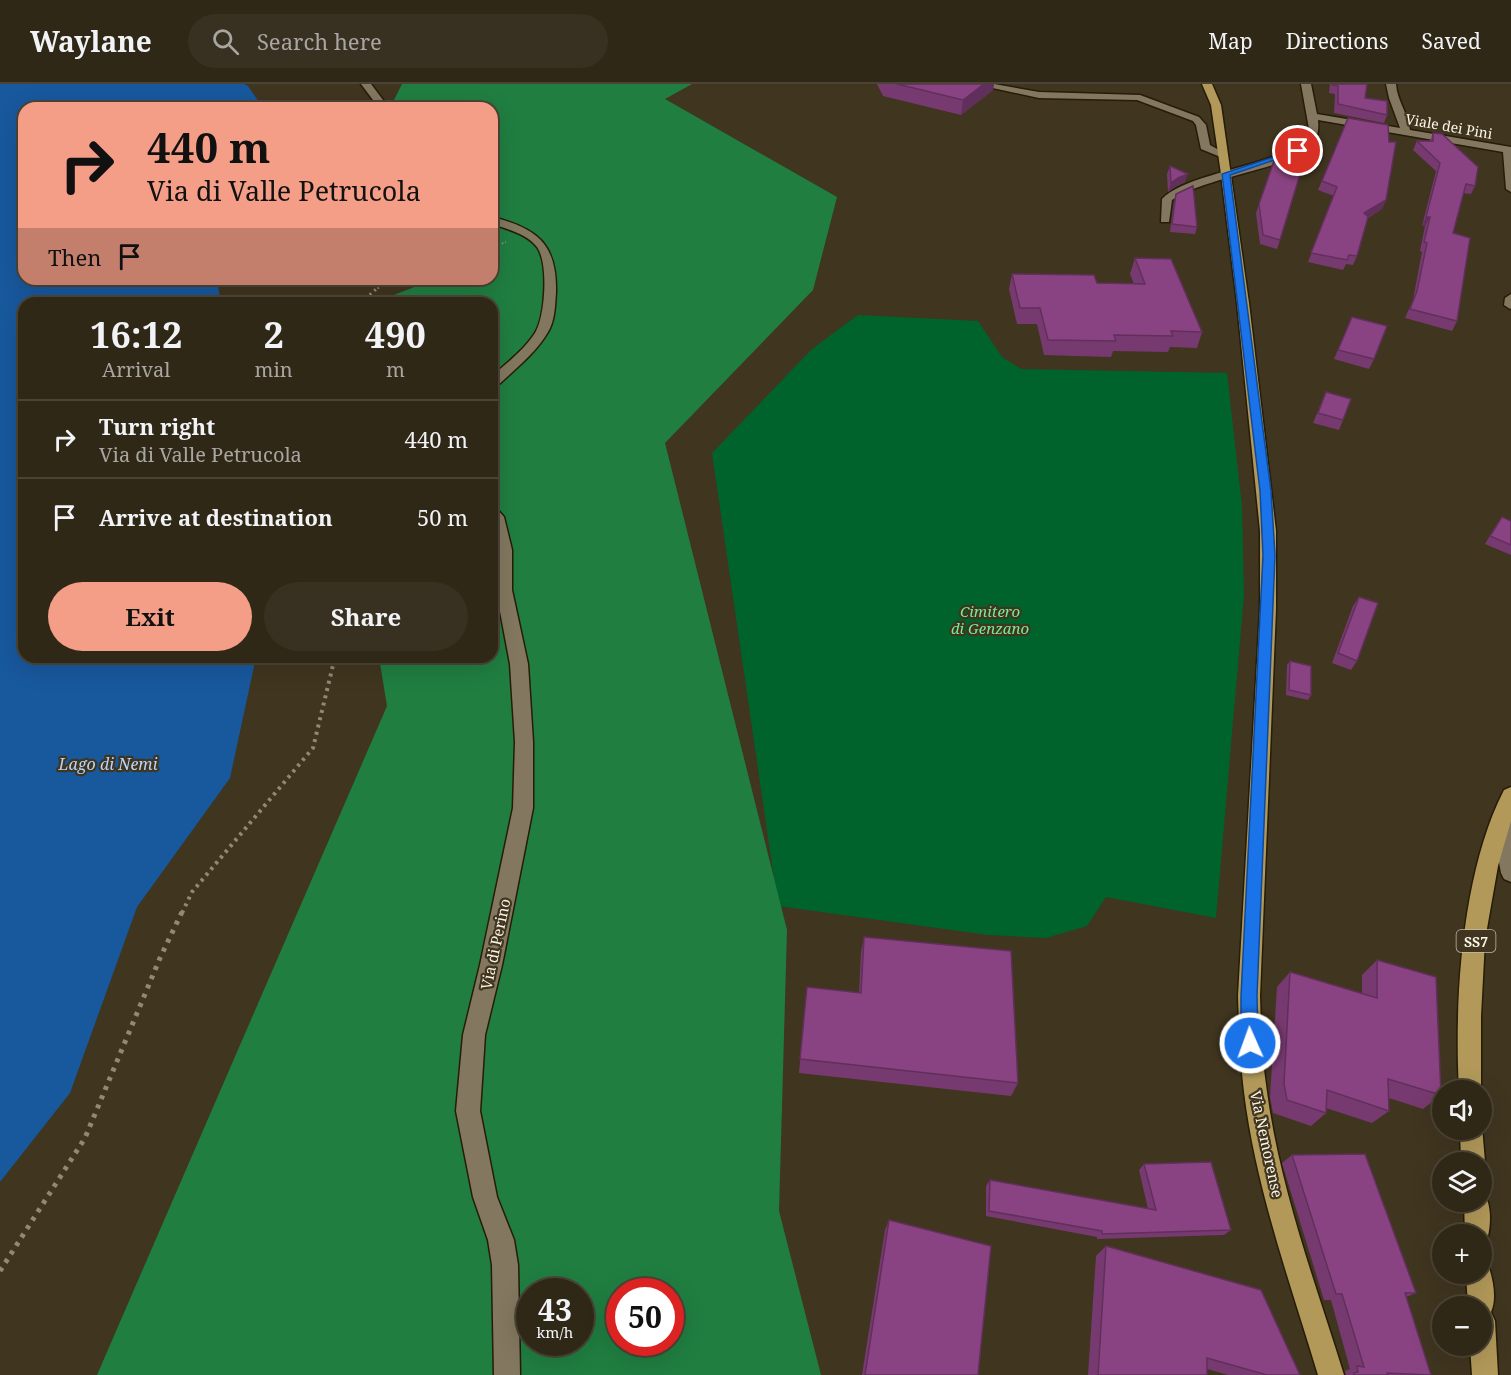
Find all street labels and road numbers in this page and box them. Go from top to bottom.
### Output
street label: Viale dei Pini [1404,109,1494,143]
street label: Via di Perino [476,897,514,991]
road number: SS7 [1456,930,1496,952]
street label: Via Nemorense [1246,1089,1288,1199]

